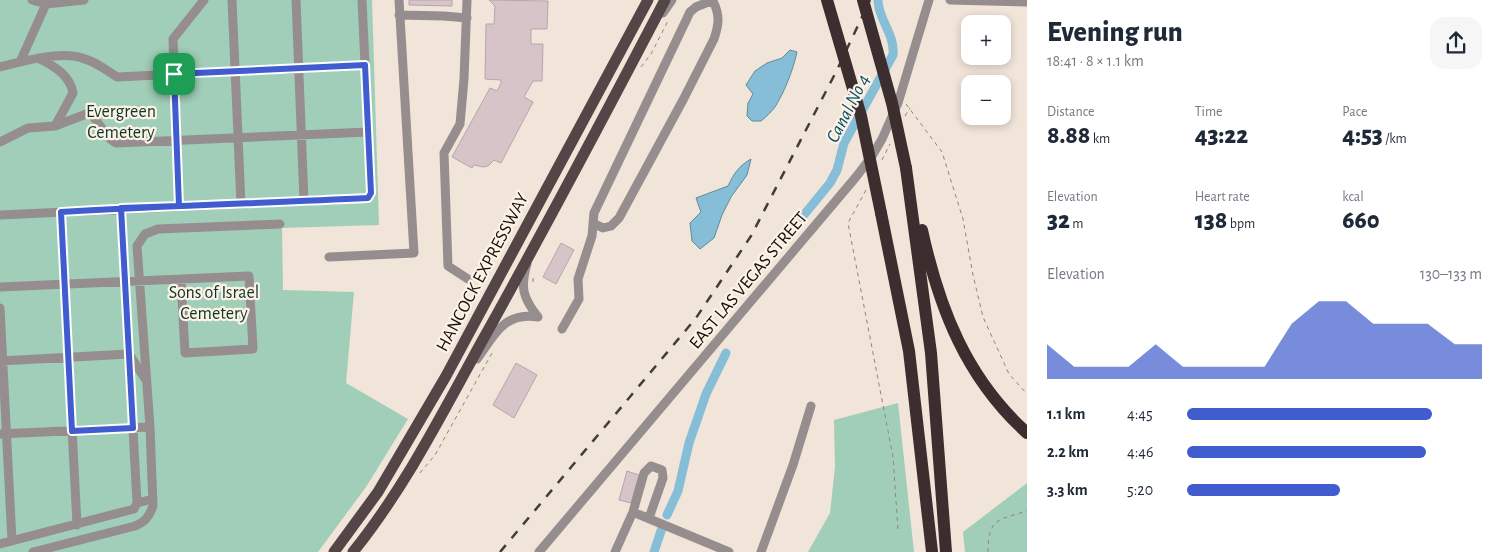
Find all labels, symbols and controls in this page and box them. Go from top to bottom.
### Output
map controls [961,15,1011,125]
button: + [961,15,1011,65]
button: share [1430,17,1482,69]
text: Evening run [1047,19,1183,47]
pin [153,53,195,95]
text: 18:41 · 8 × 1.1 km [1047,53,1144,69]
icon: arrive [160,60,188,88]
water label: Canal No 4 [823,71,874,146]
button: − [961,75,1011,125]
park label: Evergreen Cemetery [86,103,156,142]
text: Distance [1047,105,1094,119]
text: Time [1195,105,1223,119]
text: Pace [1342,105,1368,119]
text: 8.88 [1047,123,1090,148]
text: 43:22 [1195,123,1248,148]
text: 4:53 [1342,123,1383,148]
text: km [1090,132,1110,146]
text: /km [1383,132,1407,146]
street label: HANCOCK EXPRESSWAY [433,190,533,355]
text: Elevation [1047,190,1098,204]
text: Heart rate [1195,190,1250,204]
text: kcal [1342,190,1364,204]
text: 32 [1047,208,1070,233]
text: 138 [1195,208,1227,233]
text: 660 [1342,208,1380,233]
street label: EAST LAS VEGAS STREET [686,209,811,353]
text: m [1070,217,1084,231]
text: bpm [1227,217,1255,231]
text: Elevation [1047,266,1105,282]
text: 130–133 m [1420,266,1482,282]
park label: Sons of Israel Cemetery [169,284,259,323]
text: 1.1 km [1047,406,1085,422]
text: 4:45 [1127,406,1153,422]
text: 2.2 km [1047,444,1089,460]
text: 4:46 [1127,444,1154,460]
text: 3.3 km [1047,482,1088,498]
text: 5:20 [1127,482,1153,498]

